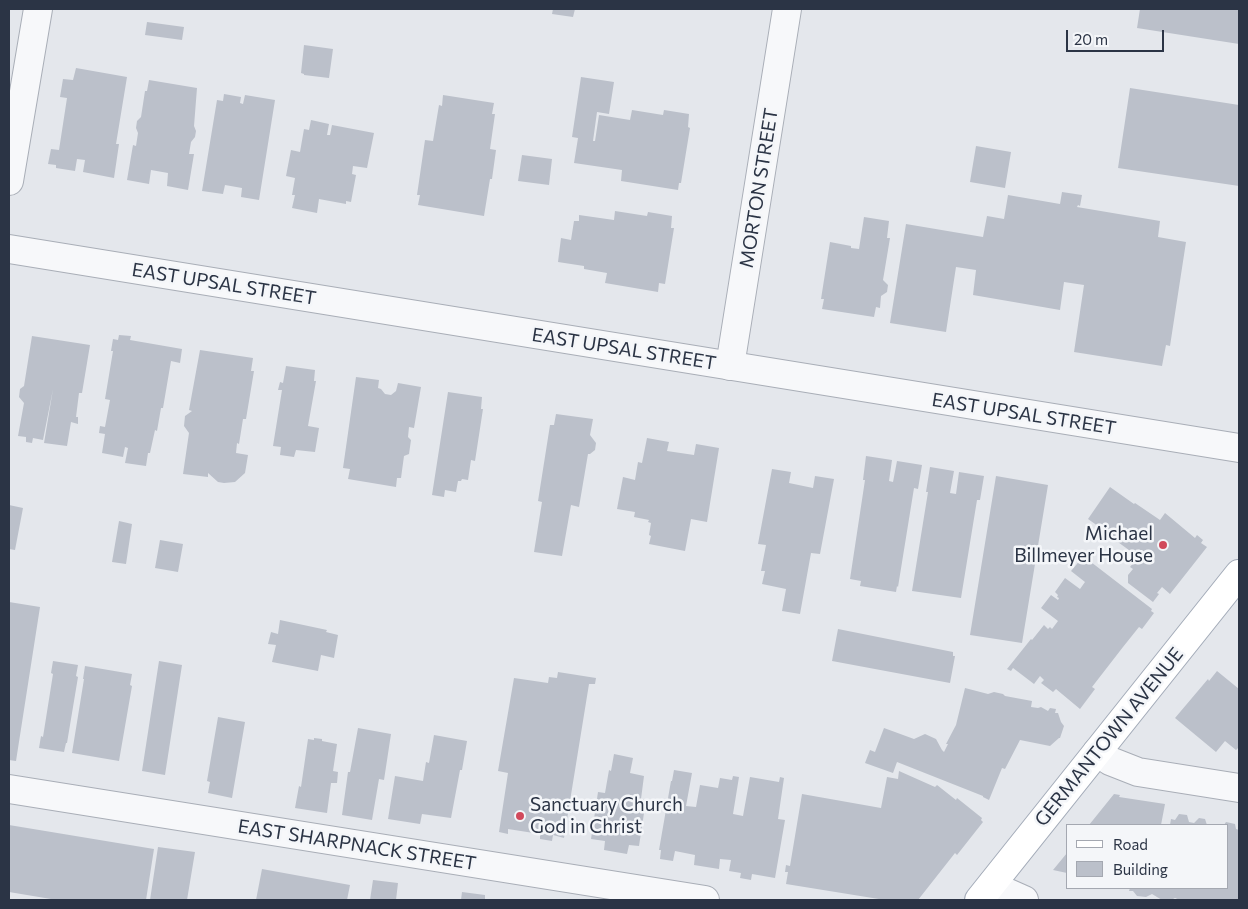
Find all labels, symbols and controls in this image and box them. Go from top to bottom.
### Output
scale bar [1068,20,1166,52]
text: 20 m [1074,30,1108,48]
street label: MORTON STREET [735,107,783,269]
street label: EAST UPSAL STREET [130,258,318,310]
street label: EAST UPSAL STREET [530,323,718,375]
street label: EAST UPSAL STREET [930,388,1118,440]
place label: Michael Billmeyer House [1014,523,1153,567]
marker: Michael Billmeyer House [1157,539,1169,551]
street label: GERMANTOWN AVENUE [1030,643,1188,831]
place label: Sanctuary Church God in Christ [530,794,683,838]
marker: Sanctuary Church God in Christ [514,810,526,822]
street label: EAST SHARPNACK STREET [236,815,478,875]
legend [1066,824,1228,889]
text: Road [1113,835,1148,853]
text: Building [1113,860,1168,878]

